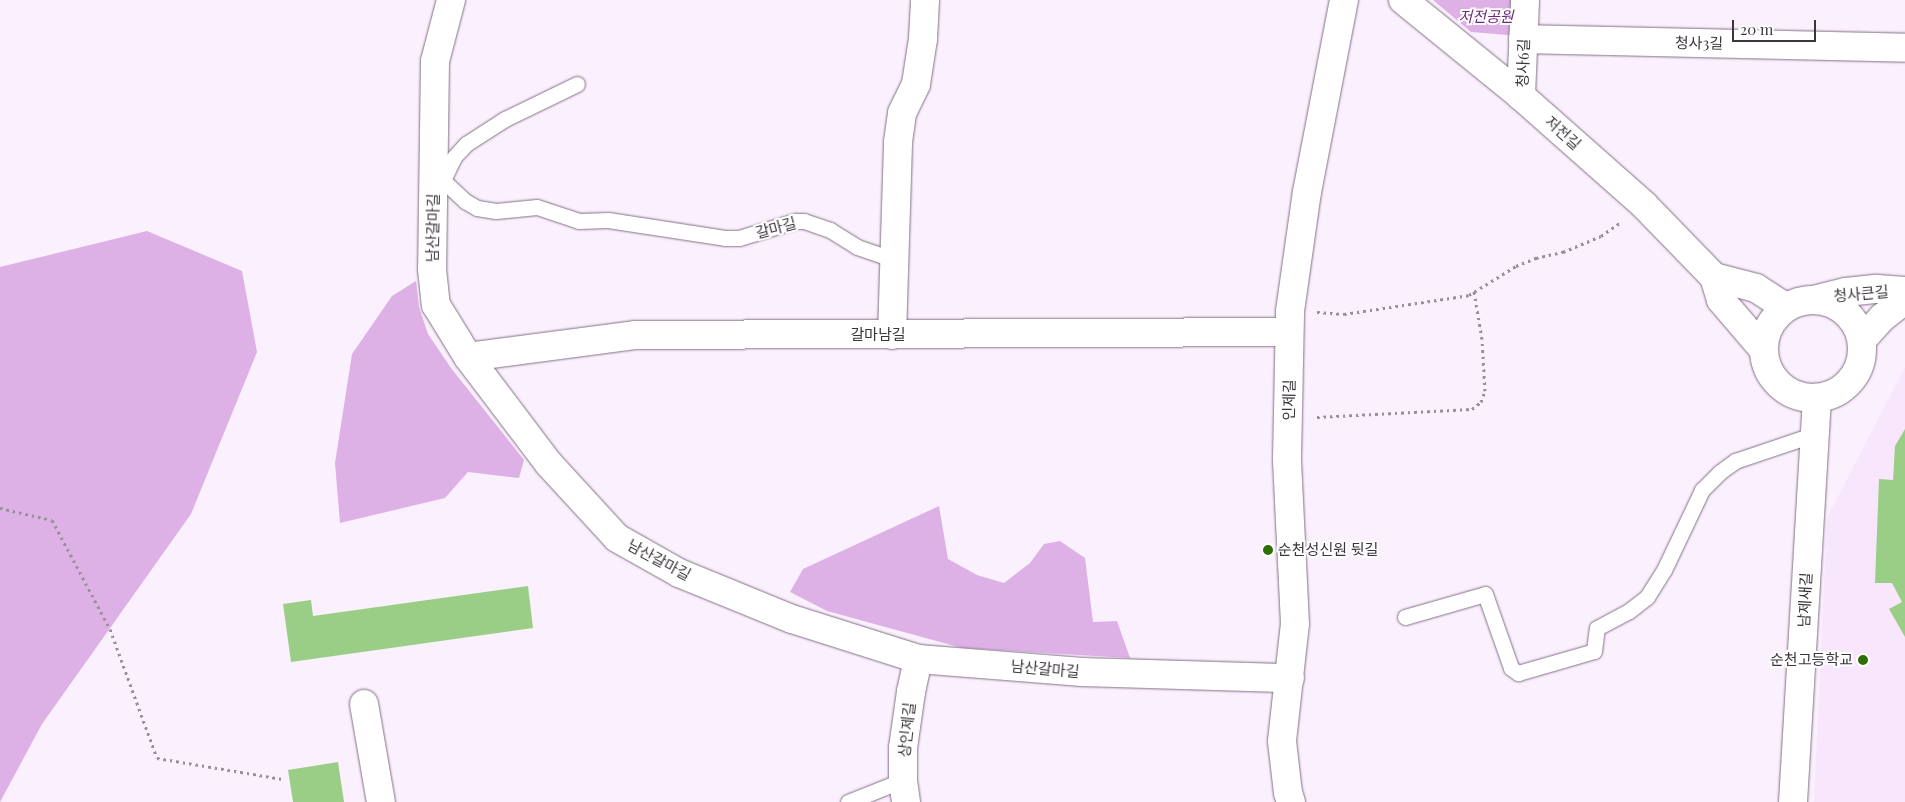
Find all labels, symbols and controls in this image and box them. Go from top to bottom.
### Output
park label: 저전공원 [1458,8,1514,26]
scale bar [1735,10,1819,42]
text: 20 m [1740,19,1773,39]
street label: 청사3길 [1675,34,1723,52]
street label: 청사6길 [1513,38,1533,88]
street label: 저전길 [1542,112,1584,154]
street label: 남산갈마길 [423,193,443,263]
street label: 갈마길 [754,214,798,242]
street label: 청사큰길 [1833,283,1889,305]
street label: 갈마남길 [850,326,906,344]
street label: 인제길 [1280,379,1298,421]
street label: 남산갈마길 [624,536,694,584]
place label: 순천성신원 뒷길 [1278,541,1378,559]
marker: 순천성신원 뒷길 [1262,544,1274,556]
street label: 남제새길 [1795,572,1815,628]
place label: 순천고등학교 [1770,651,1853,669]
marker: 순천고등학교 [1857,654,1869,666]
street label: 남산갈마길 [1010,657,1080,681]
street label: 상인제길 [895,702,919,758]

